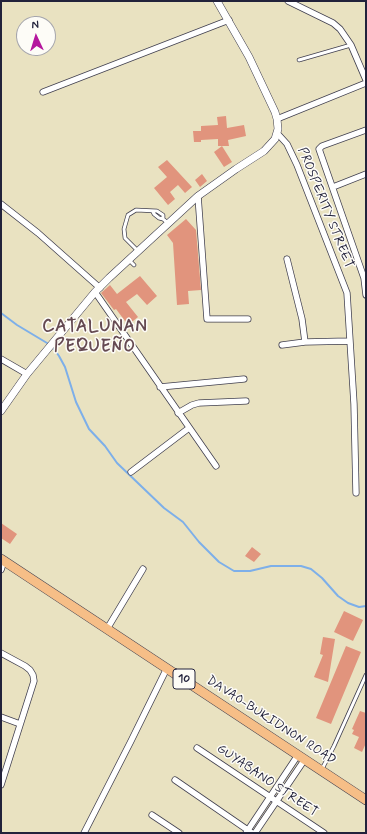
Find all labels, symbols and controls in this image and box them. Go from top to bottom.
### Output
north arrow [16,16,56,56]
text: N [31,18,39,32]
street label: PROSPERITY STREET [294,145,356,271]
district label: CATALUNAN PEQUEÑO [42,317,148,357]
road number: 10 [173,669,195,689]
street label: DAVAO-BUKIDNON ROAD [203,673,339,769]
street label: GUYABANO STREET [213,741,321,821]

